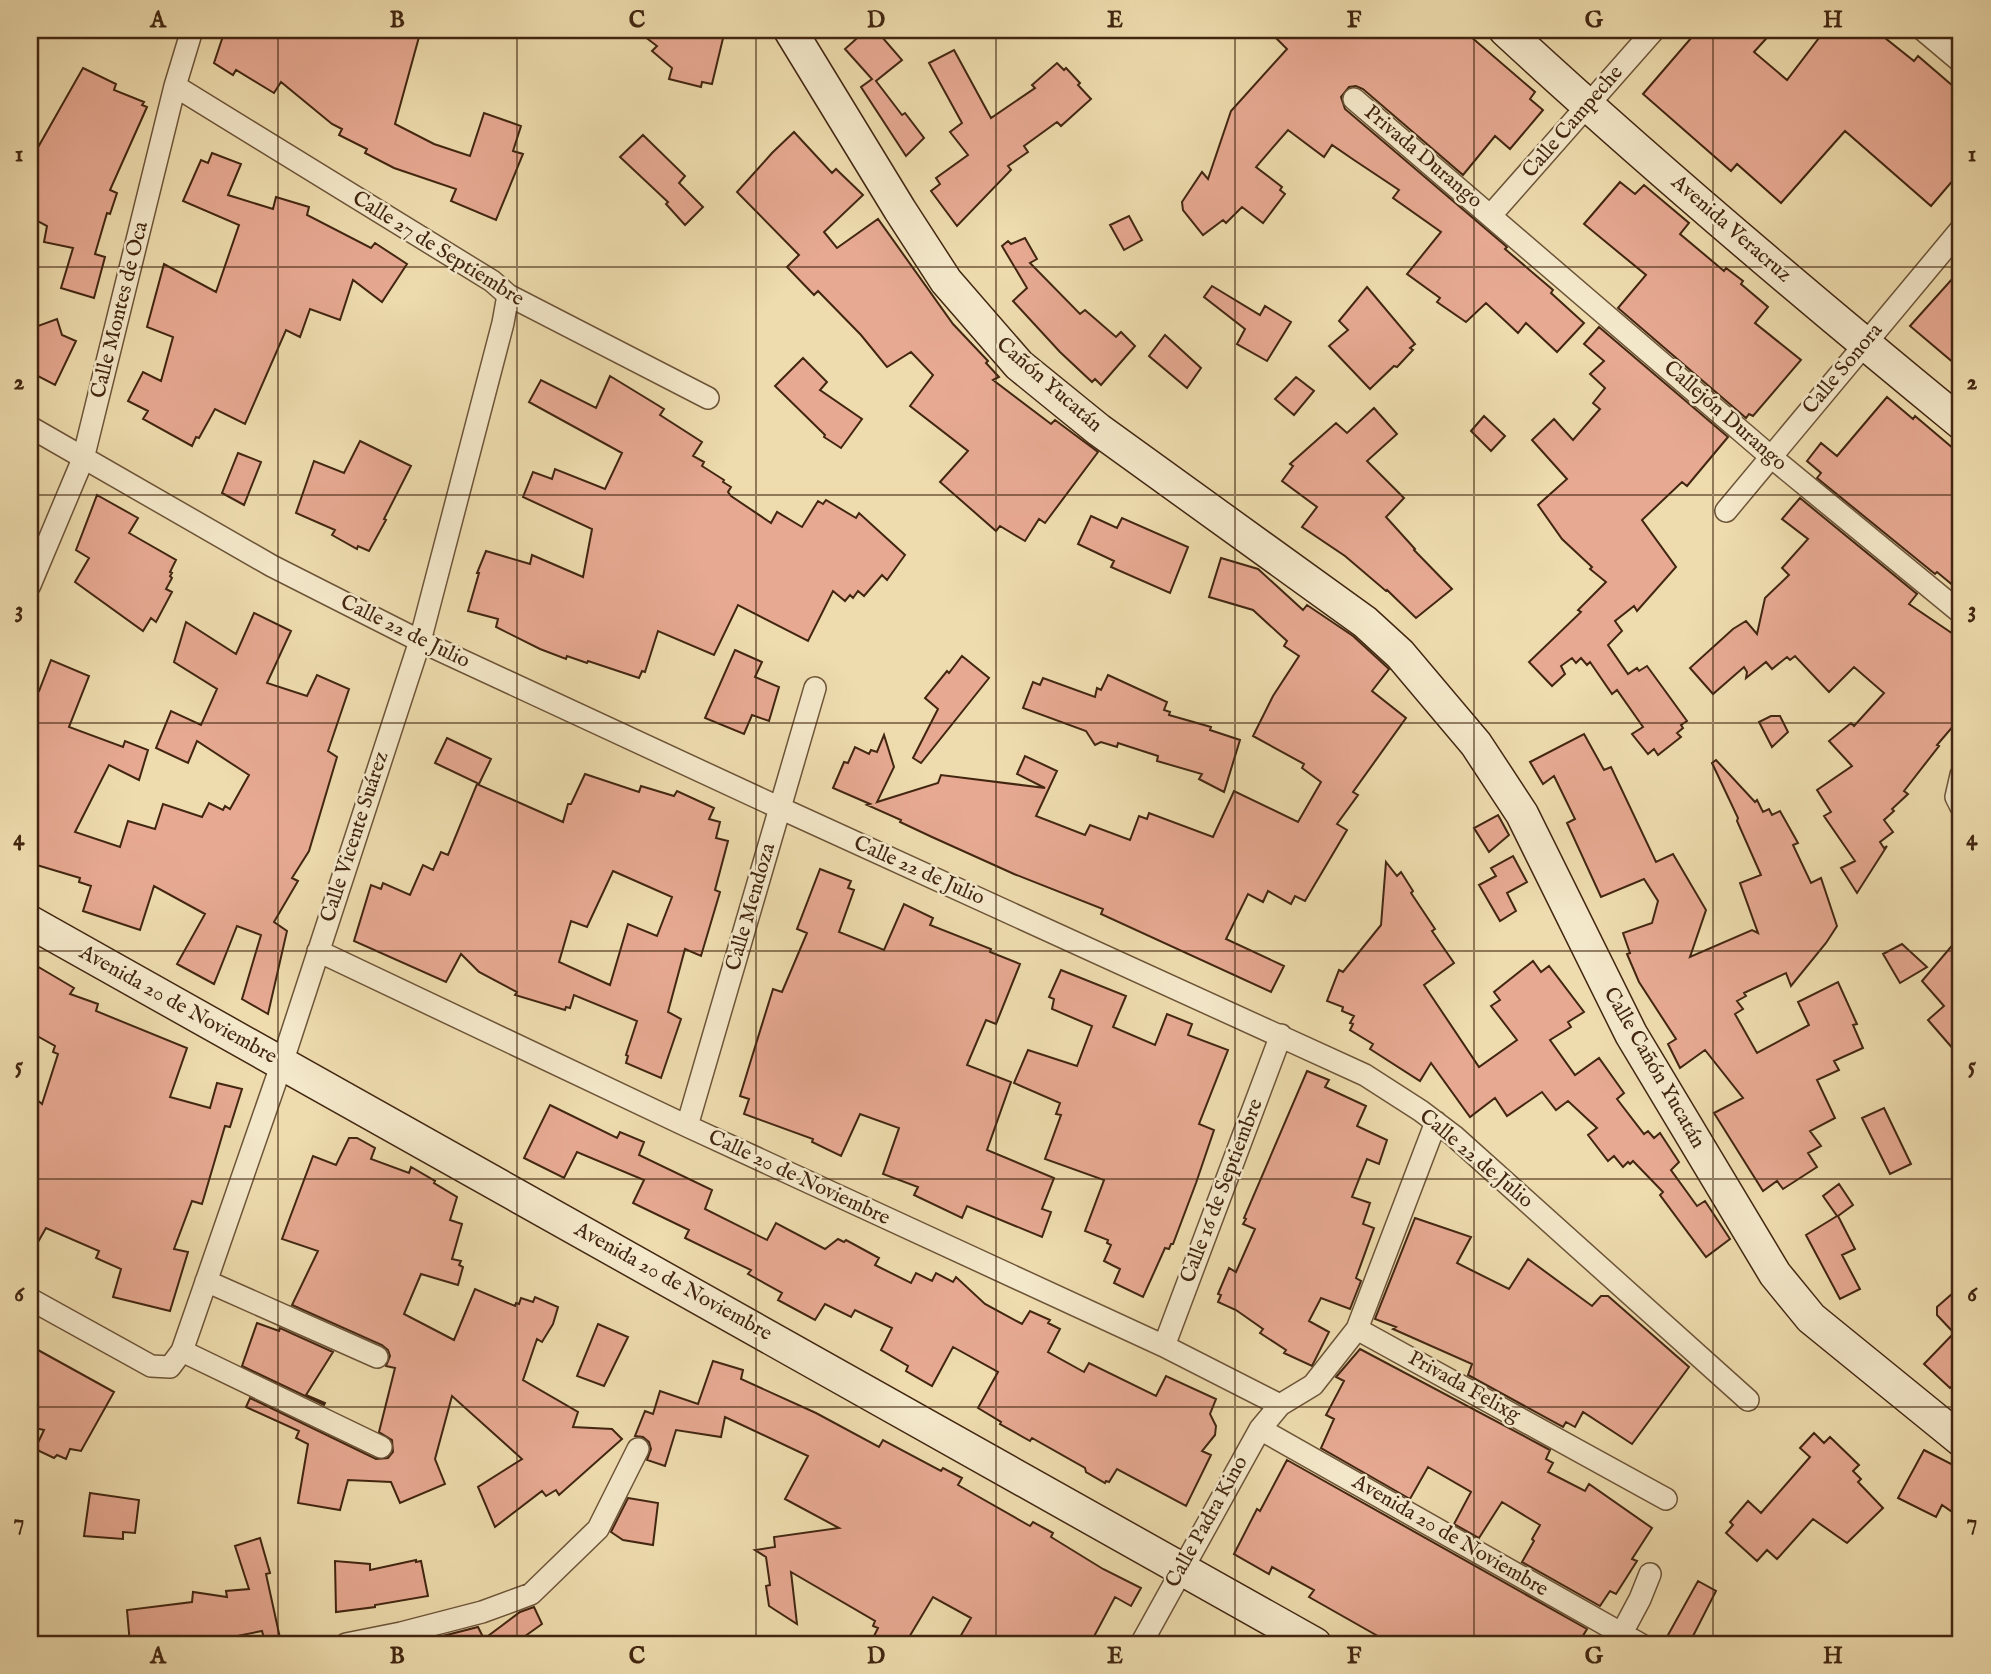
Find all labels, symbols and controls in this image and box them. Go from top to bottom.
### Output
text: A [149,6,167,35]
text: B [389,6,405,35]
text: C [629,6,646,35]
text: D [867,6,885,35]
text: E [1107,6,1123,35]
text: F [1347,6,1362,35]
text: G [1585,6,1604,35]
text: H [1823,6,1843,35]
street label: Calle Campeche [1517,60,1630,184]
street label: Privada Durango [1358,99,1488,215]
text: 1 [15,140,23,169]
text: 1 [1968,140,1976,169]
street label: Avenida Veracruz [1665,169,1797,289]
street label: Calle 27 de Septiembre [347,185,529,313]
street label: Calle Montes de Oca [85,218,155,401]
street label: Calle Sonora [1797,317,1890,420]
street label: Cañón Yucatán [990,331,1108,439]
street label: Callejón Durango [1657,355,1793,477]
text: 2 [14,368,25,397]
text: 2 [1967,368,1978,397]
street label: Calle 22 de Julio [336,589,474,675]
text: 3 [15,596,23,625]
text: 3 [1968,596,1976,625]
street label: Calle Vicente Suárez [315,748,395,926]
text: 4 [13,824,25,853]
text: 4 [1966,824,1978,853]
street label: Calle 22 de Julio [849,830,989,912]
street label: Calle Mendoza [720,839,782,974]
street label: Avenida 20 de Noviembre [73,939,282,1071]
street label: Calle Cañón Yucatán [1597,983,1711,1153]
text: 5 [15,1052,24,1081]
text: 5 [1968,1052,1977,1081]
street label: Calle 16 de Septiembre [1174,1095,1270,1287]
street label: Calle 22 de Julio [1413,1103,1539,1215]
street label: Calle 20 de Noviembre [704,1124,895,1232]
street label: Avenida 20 de Noviembre [568,1216,777,1348]
text: 6 [14,1280,25,1309]
text: 6 [1967,1280,1978,1309]
street label: Privada Felixg [1403,1345,1525,1429]
street label: Calle Padra Kino [1160,1451,1254,1593]
street label: Avenida 20 de Noviembre [1346,1468,1553,1603]
text: 7 [14,1508,24,1537]
text: 7 [1967,1508,1977,1537]
text: A [149,1642,167,1671]
text: B [389,1642,405,1671]
text: C [629,1642,646,1671]
text: D [867,1642,885,1671]
text: E [1107,1642,1123,1671]
text: F [1347,1642,1362,1671]
text: G [1585,1642,1604,1671]
text: H [1823,1642,1843,1671]

